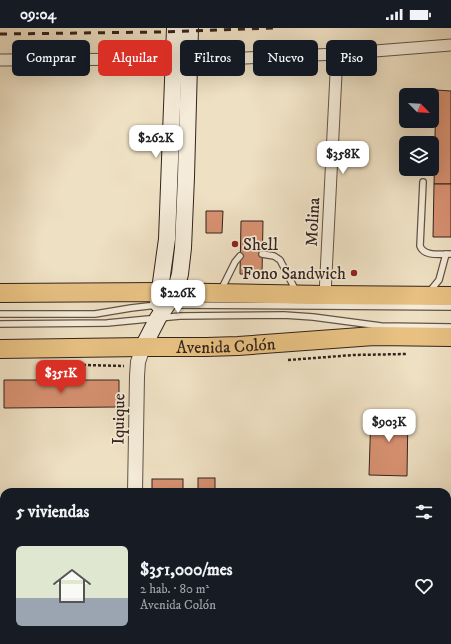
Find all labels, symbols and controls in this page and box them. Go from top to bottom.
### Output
text: 09:04 [20,5,56,24]
chip: Comprar [12,40,90,76]
chip: Alquilar [98,40,172,76]
chip: Filtros [180,40,245,76]
chip: Nuevo [253,40,318,76]
chip: Piso [326,40,377,76]
north arrow [399,88,439,128]
map controls [399,88,439,176]
pin: $262K [128,125,184,159]
text: $262K [138,130,174,146]
button: layers [399,136,439,176]
pin: $358K [315,141,371,175]
text: $358K [326,146,360,162]
street label: Molina [301,196,325,247]
place label: Shell [243,234,278,256]
marker: Shell [230,239,240,249]
place label: Fono Sandwich [242,263,346,285]
marker: Fono Sandwich [349,268,359,278]
pin: $226K [150,280,206,314]
text: $226K [160,285,196,301]
street label: Avenida Colón [176,333,277,359]
pin: $351K [33,360,89,394]
text: $351K [45,365,77,381]
street label: Iquique [108,393,130,445]
pin: $903K [361,409,417,443]
text: $903K [372,414,406,430]
text: 5 viviendas [16,501,89,523]
icon: filters [413,501,435,523]
text: $351,000/mes [140,559,232,581]
icon: home [48,562,96,610]
icon: heart [413,575,435,597]
text: 2 hab. · 80 m² [140,581,209,597]
text: Avenida Colón [140,597,216,613]

